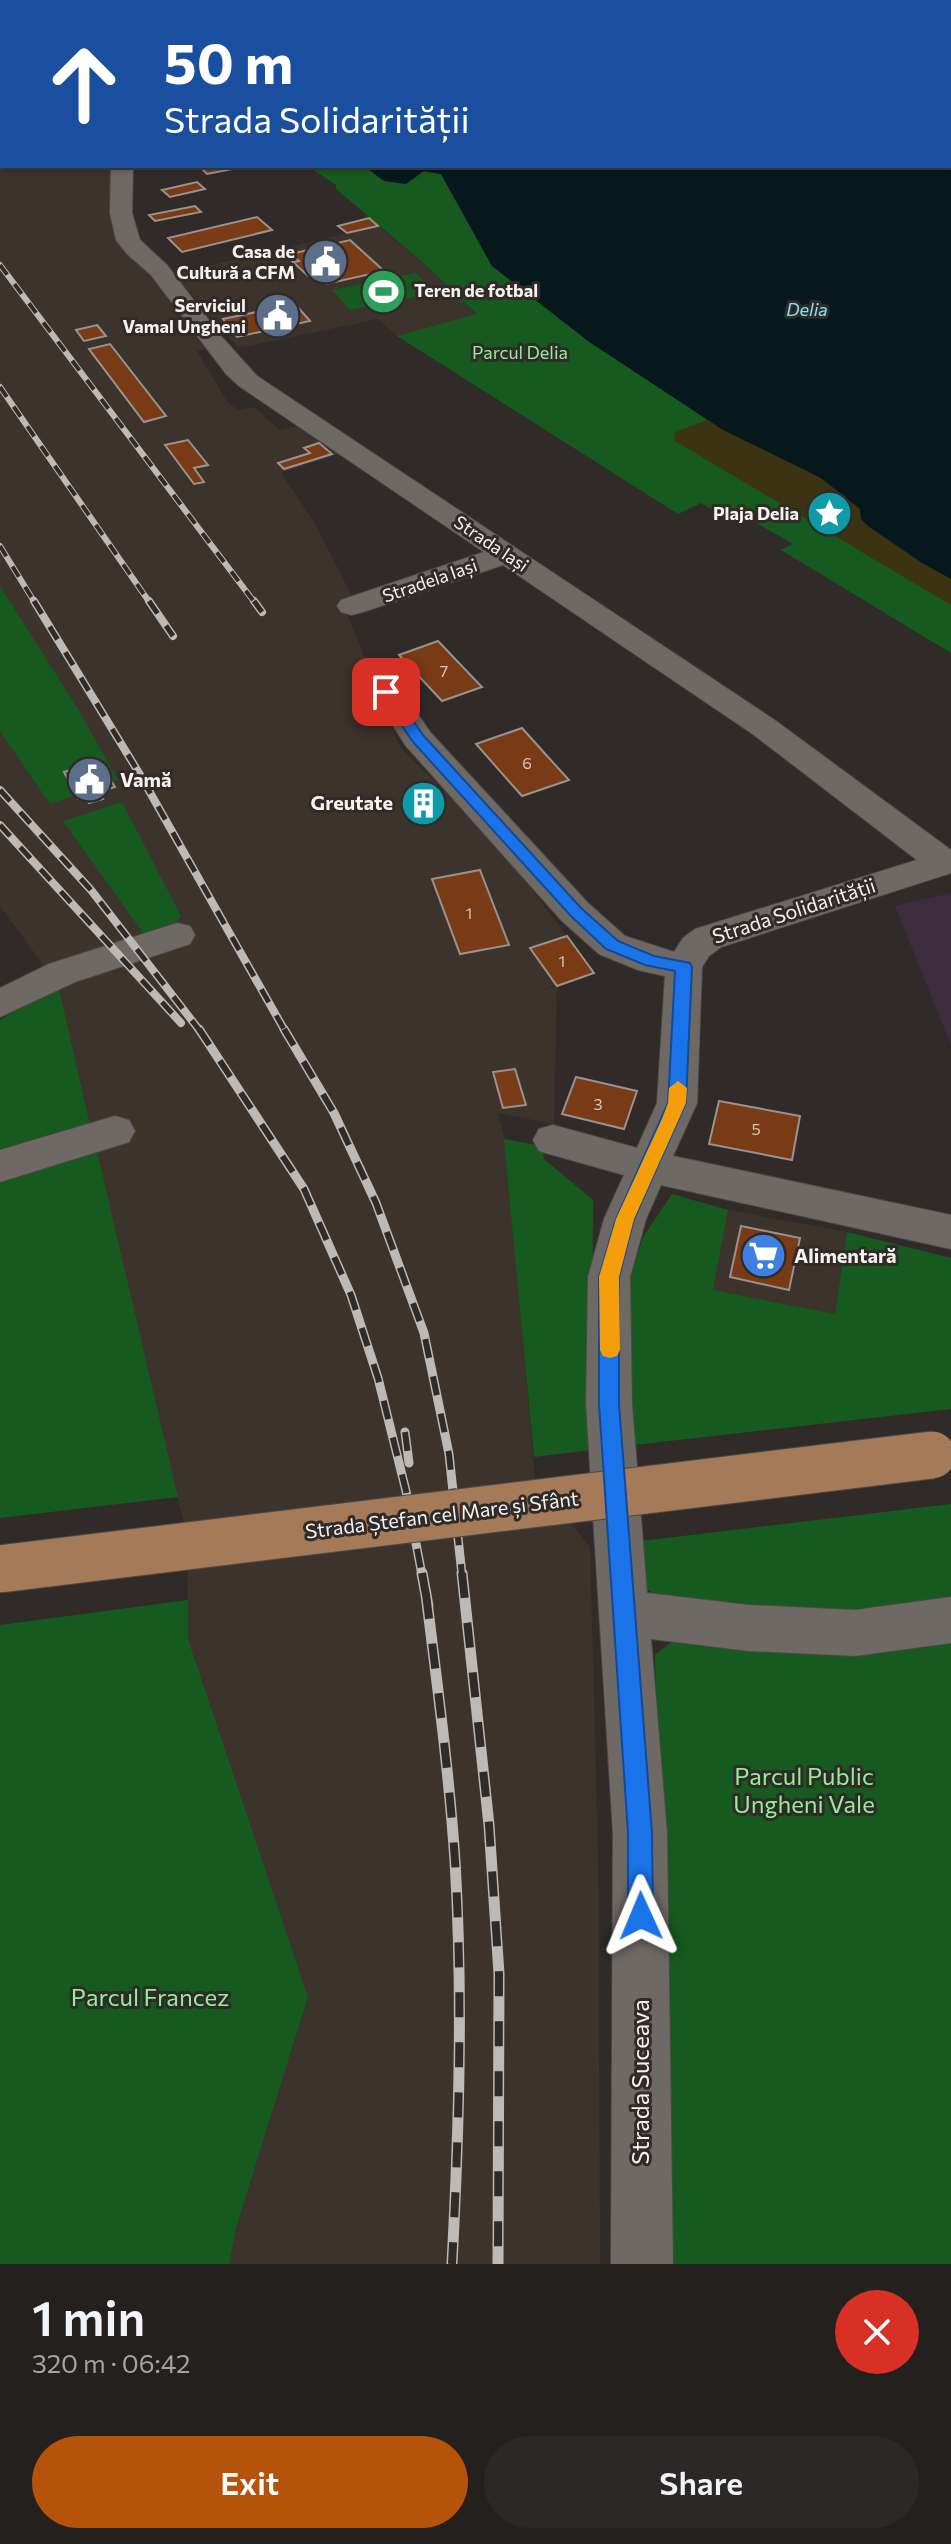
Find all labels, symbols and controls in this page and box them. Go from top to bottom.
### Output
text: 50 m [164,27,293,96]
icon: ahead [32,32,136,136]
text: Strada Solidarității [164,96,470,140]
public building icon: Casa de Cultură a CFM [302,238,350,286]
place label: Casa de Cultură a CFM [177,240,295,283]
sports icon: Teren de fotbal [359,267,407,315]
place label: Teren de fotbal [414,279,538,301]
public building icon: Serviciul Vamal Ungheni [253,292,301,340]
place label: Serviciul Vamal Ungheni [122,294,246,337]
water label: Delia [786,298,828,320]
park label: Parcul Delia [472,341,568,363]
place icon: Plaja Delia [806,490,854,538]
place label: Plaja Delia [713,502,799,524]
street label: Strada Iași [450,510,533,577]
street label: Stradela Iași [379,554,480,607]
pin [352,658,420,726]
house number: 7 [440,661,448,680]
icon: arrive [364,670,408,714]
house number: 6 [522,753,532,772]
public building icon: Vamă [65,756,113,804]
place label: Vamă [120,767,172,791]
building icon: Greutate [400,779,448,827]
place label: Greutate [311,790,393,814]
street label: Strada Solidarității [709,872,879,950]
house number: 1 [466,903,472,922]
house number: 1 [559,951,565,970]
house number: 3 [593,1094,603,1113]
house number: 5 [751,1119,761,1138]
supermarket icon: Alimentară [739,1232,787,1280]
place label: Alimentară [794,1243,896,1267]
street label: Strada Ștefan cel Mare și Sfânt [304,1485,580,1545]
park label: Parcul Public Ungheni Vale [733,1761,875,1818]
position arrow [599,1874,683,1958]
park label: Parcul Francez [71,1982,229,2011]
street label: Strada Suceava [625,1999,654,2165]
text: 1 min [32,2287,145,2346]
button: close [835,2290,919,2374]
text: 320 m · 06:42 [32,2347,190,2378]
button: Exit [32,2436,468,2528]
button: Share [484,2436,919,2528]

